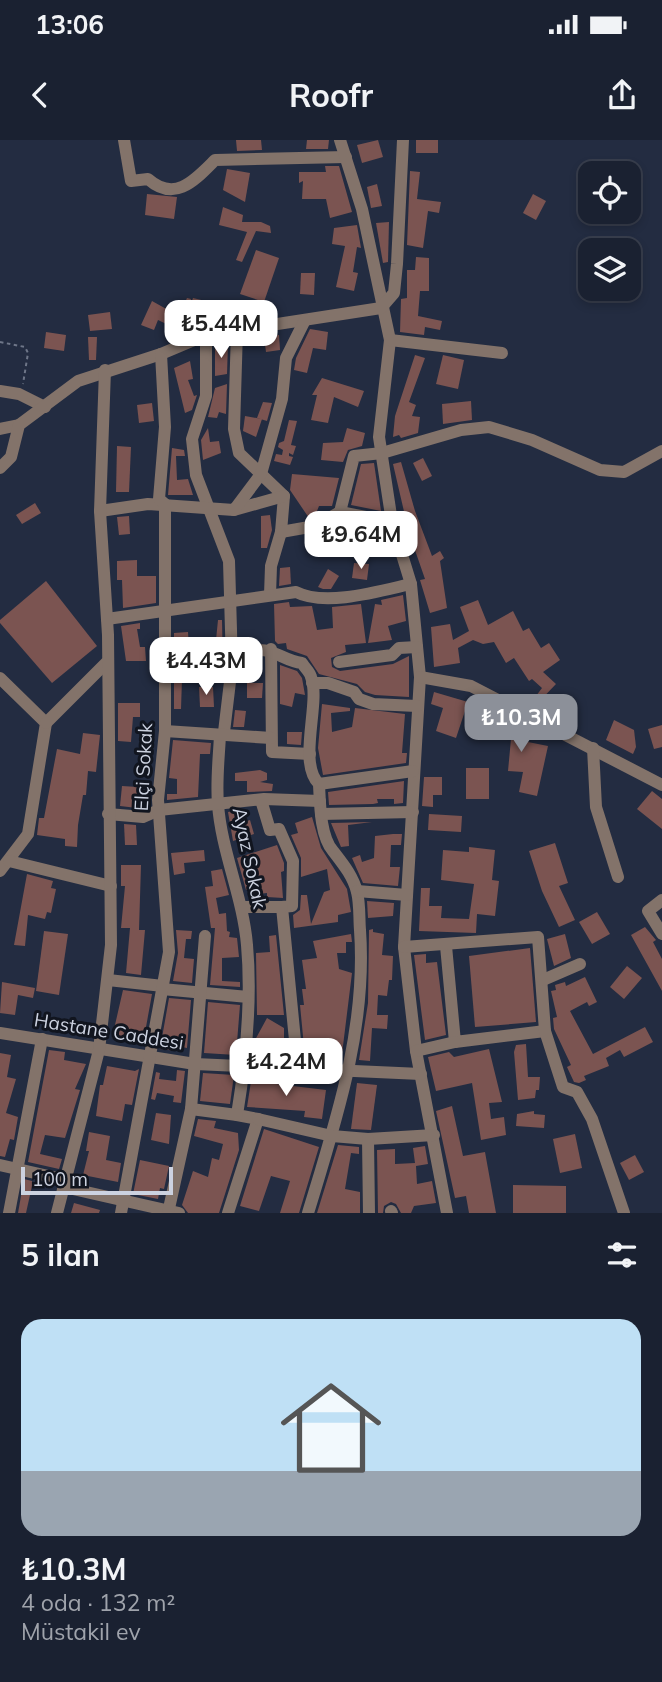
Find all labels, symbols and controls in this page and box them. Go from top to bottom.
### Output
text: 13:06 [35,8,104,41]
text: Roofr [289,75,373,115]
icon: back [21,76,59,114]
icon: share [603,76,641,114]
map controls [578,161,641,301]
button: locate [578,161,641,224]
button: layers [578,238,641,301]
pin: ₺5.44M [164,300,278,360]
text: ₺5.44M [181,308,261,337]
pin: ₺9.64M [304,512,418,571]
text: ₺9.64M [321,519,401,548]
pin: ₺4.43M [149,638,263,697]
text: ₺4.43M [166,645,246,674]
pin: ₺10.3M [464,694,578,754]
text: ₺10.3M [481,702,561,731]
street label: Elçi Sokak [129,722,157,812]
street label: Ayaz Sokak [228,805,273,911]
street label: Hastane Caddesi [33,1007,185,1055]
pin: ₺4.24M [229,1038,343,1098]
text: ₺4.24M [246,1046,326,1075]
scale bar [21,1164,173,1196]
text: 100 m [32,1167,88,1191]
text: 5 ilan [21,1236,100,1274]
icon: filters [603,1236,641,1274]
icon: home [268,1365,394,1491]
text: ₺10.3M [21,1550,127,1588]
text: 4 oda · 132 m² [21,1588,175,1617]
text: Müstakil ev [21,1617,141,1646]

